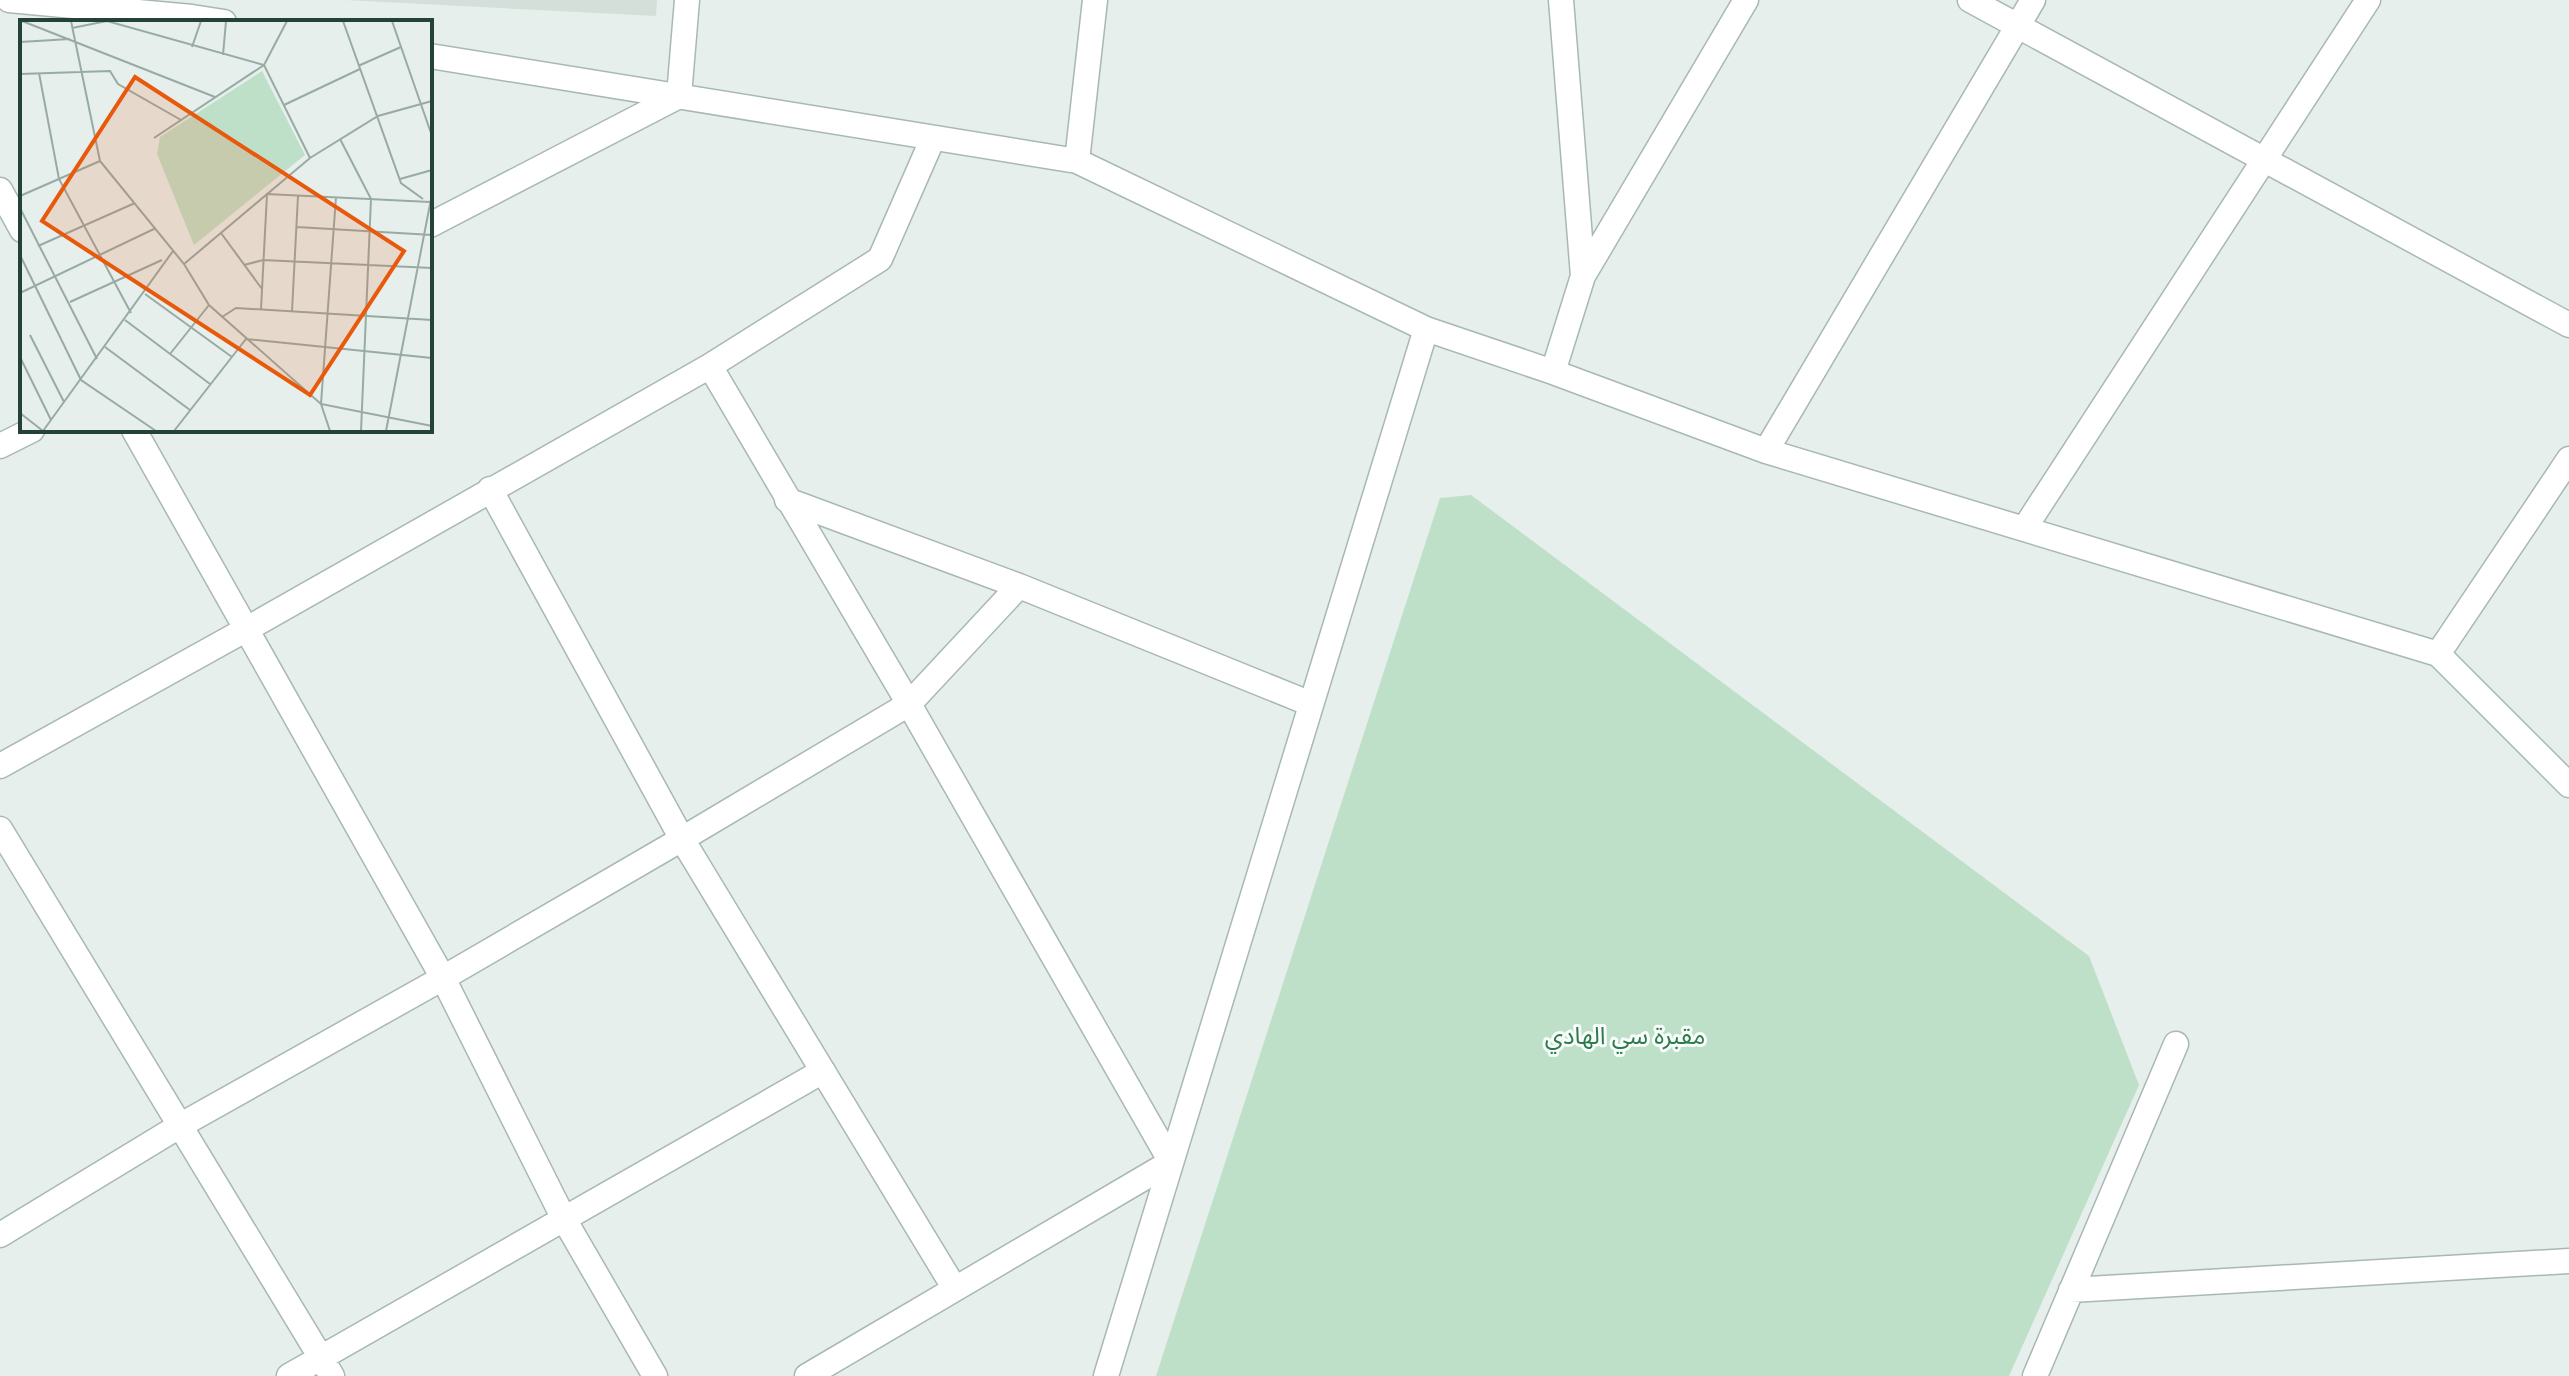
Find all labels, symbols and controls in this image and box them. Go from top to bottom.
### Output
inset map [20,20,432,432]
park label: مقبرة سي الهادي [1545,1021,1705,1054]

